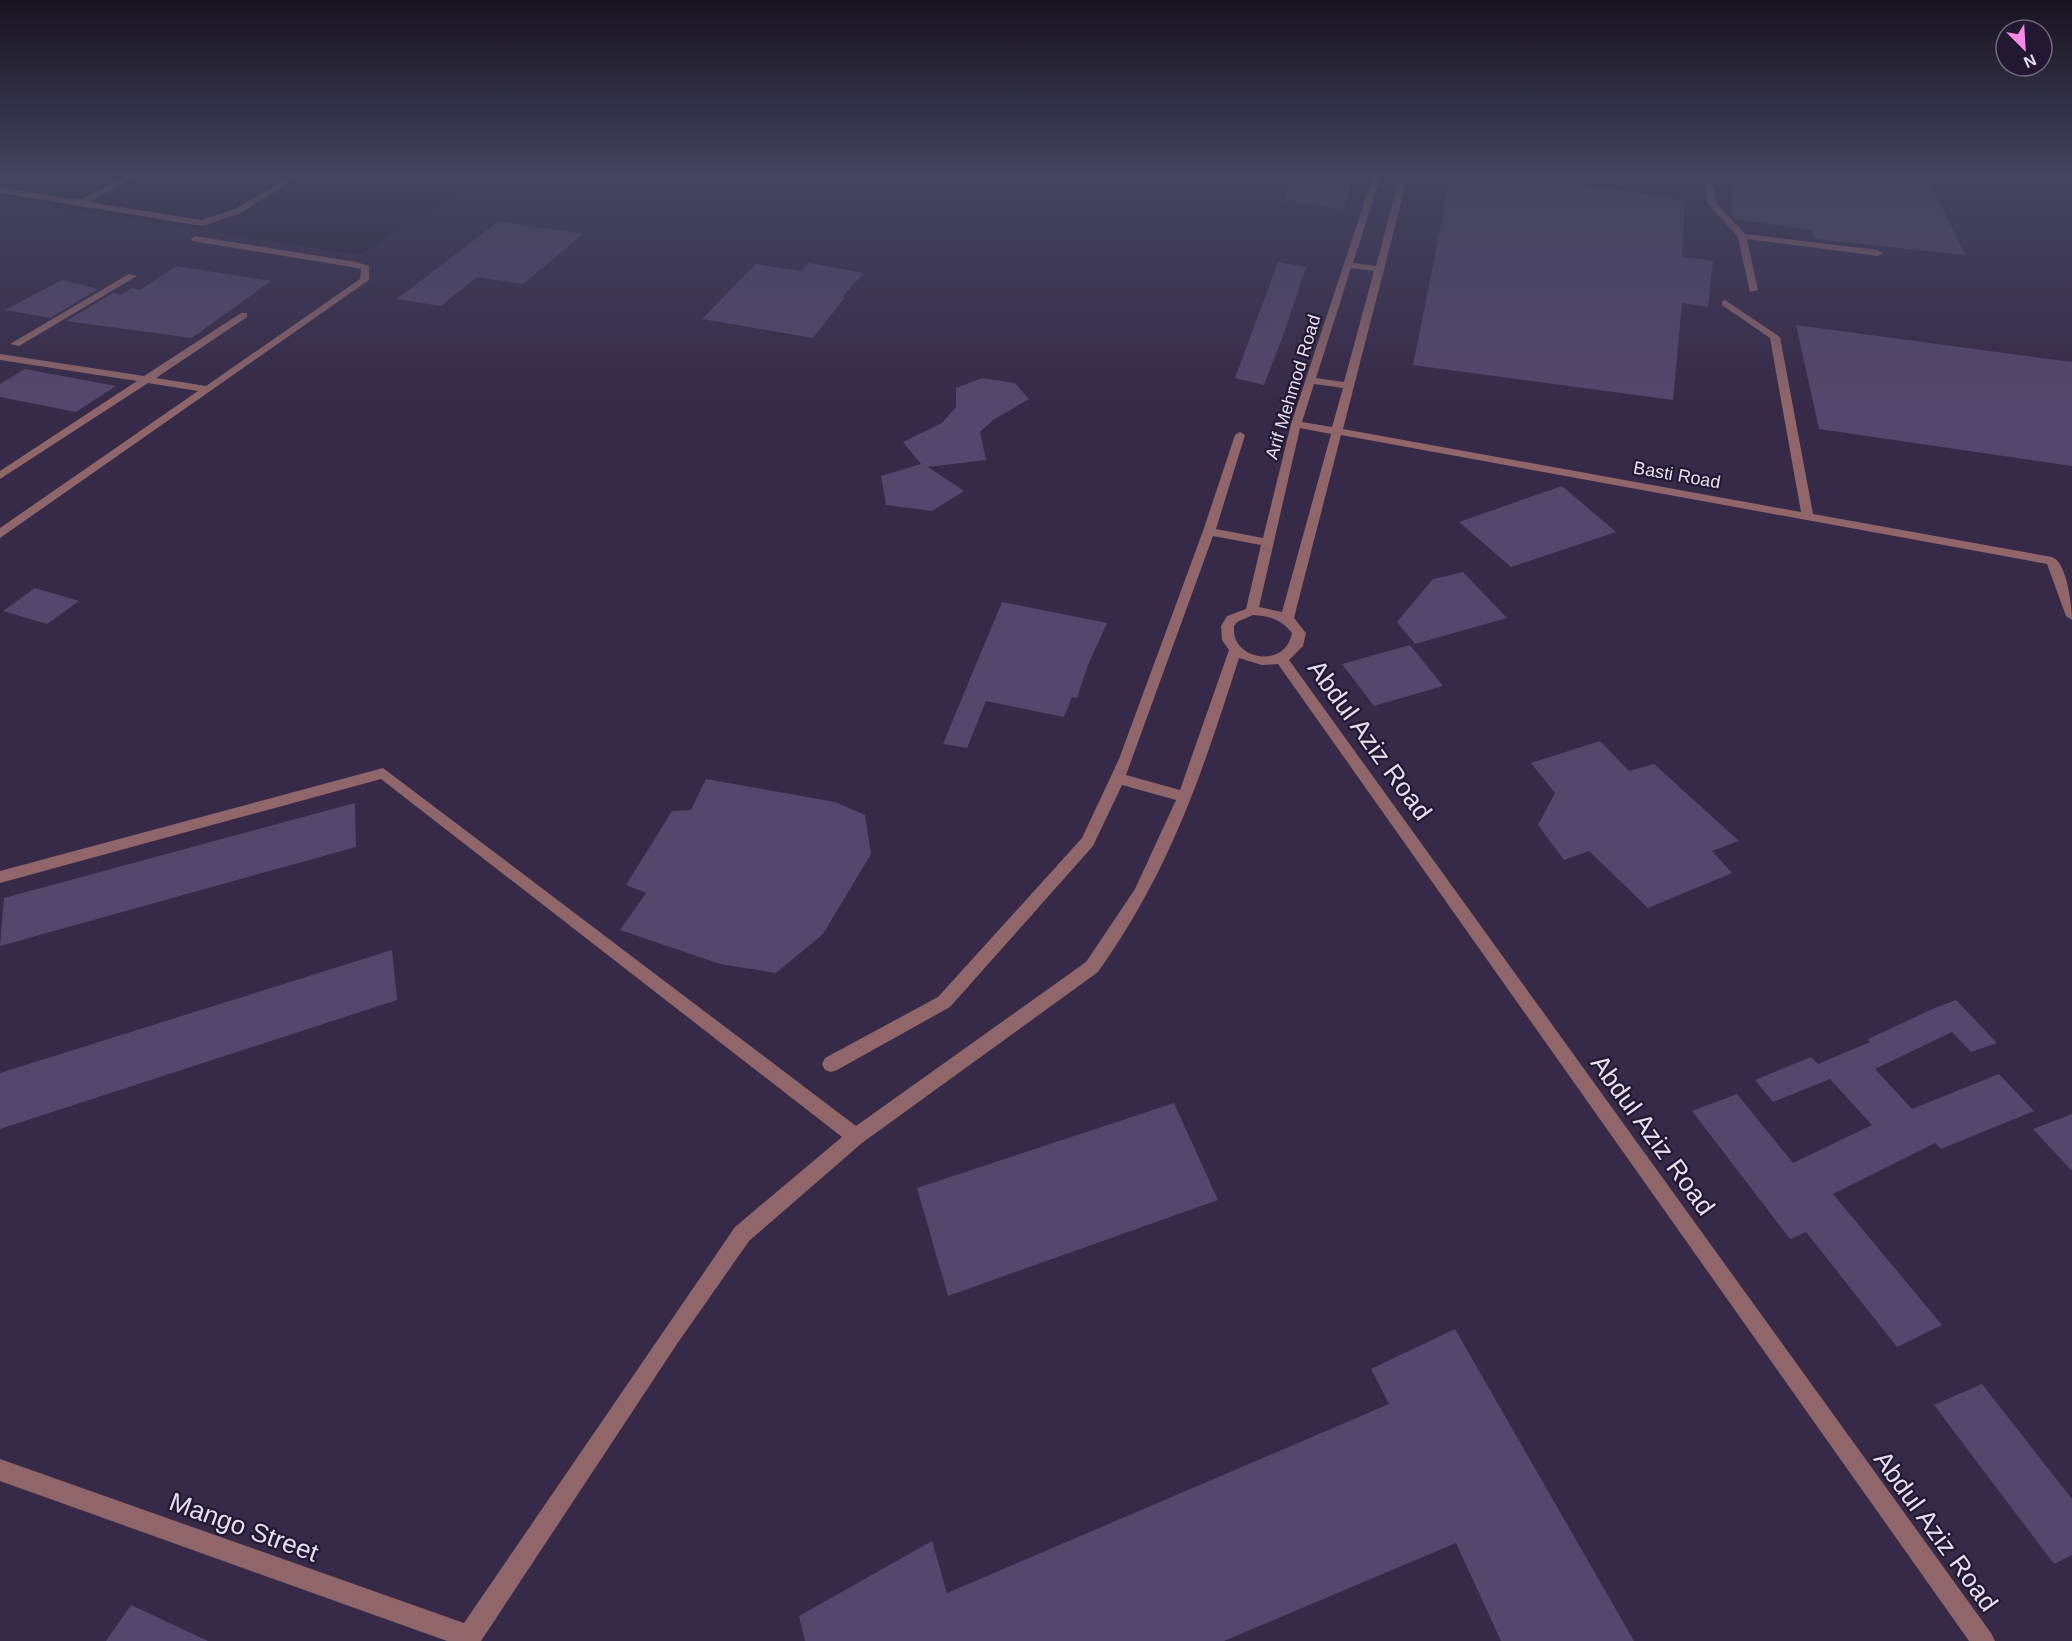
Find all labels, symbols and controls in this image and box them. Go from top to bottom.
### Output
north arrow [1994,18,2054,78]
text: N [2021,51,2039,71]
street label: Arif Mehmod Road [1261,312,1325,462]
street label: Basti Road [1632,458,1722,492]
street label: Abdul Aziz Road [1302,654,1438,826]
street label: Abdul Aziz Road [1585,1049,1721,1221]
street label: Abdul Aziz Road [1868,1445,2004,1617]
street label: Mango Street [166,1486,323,1568]

